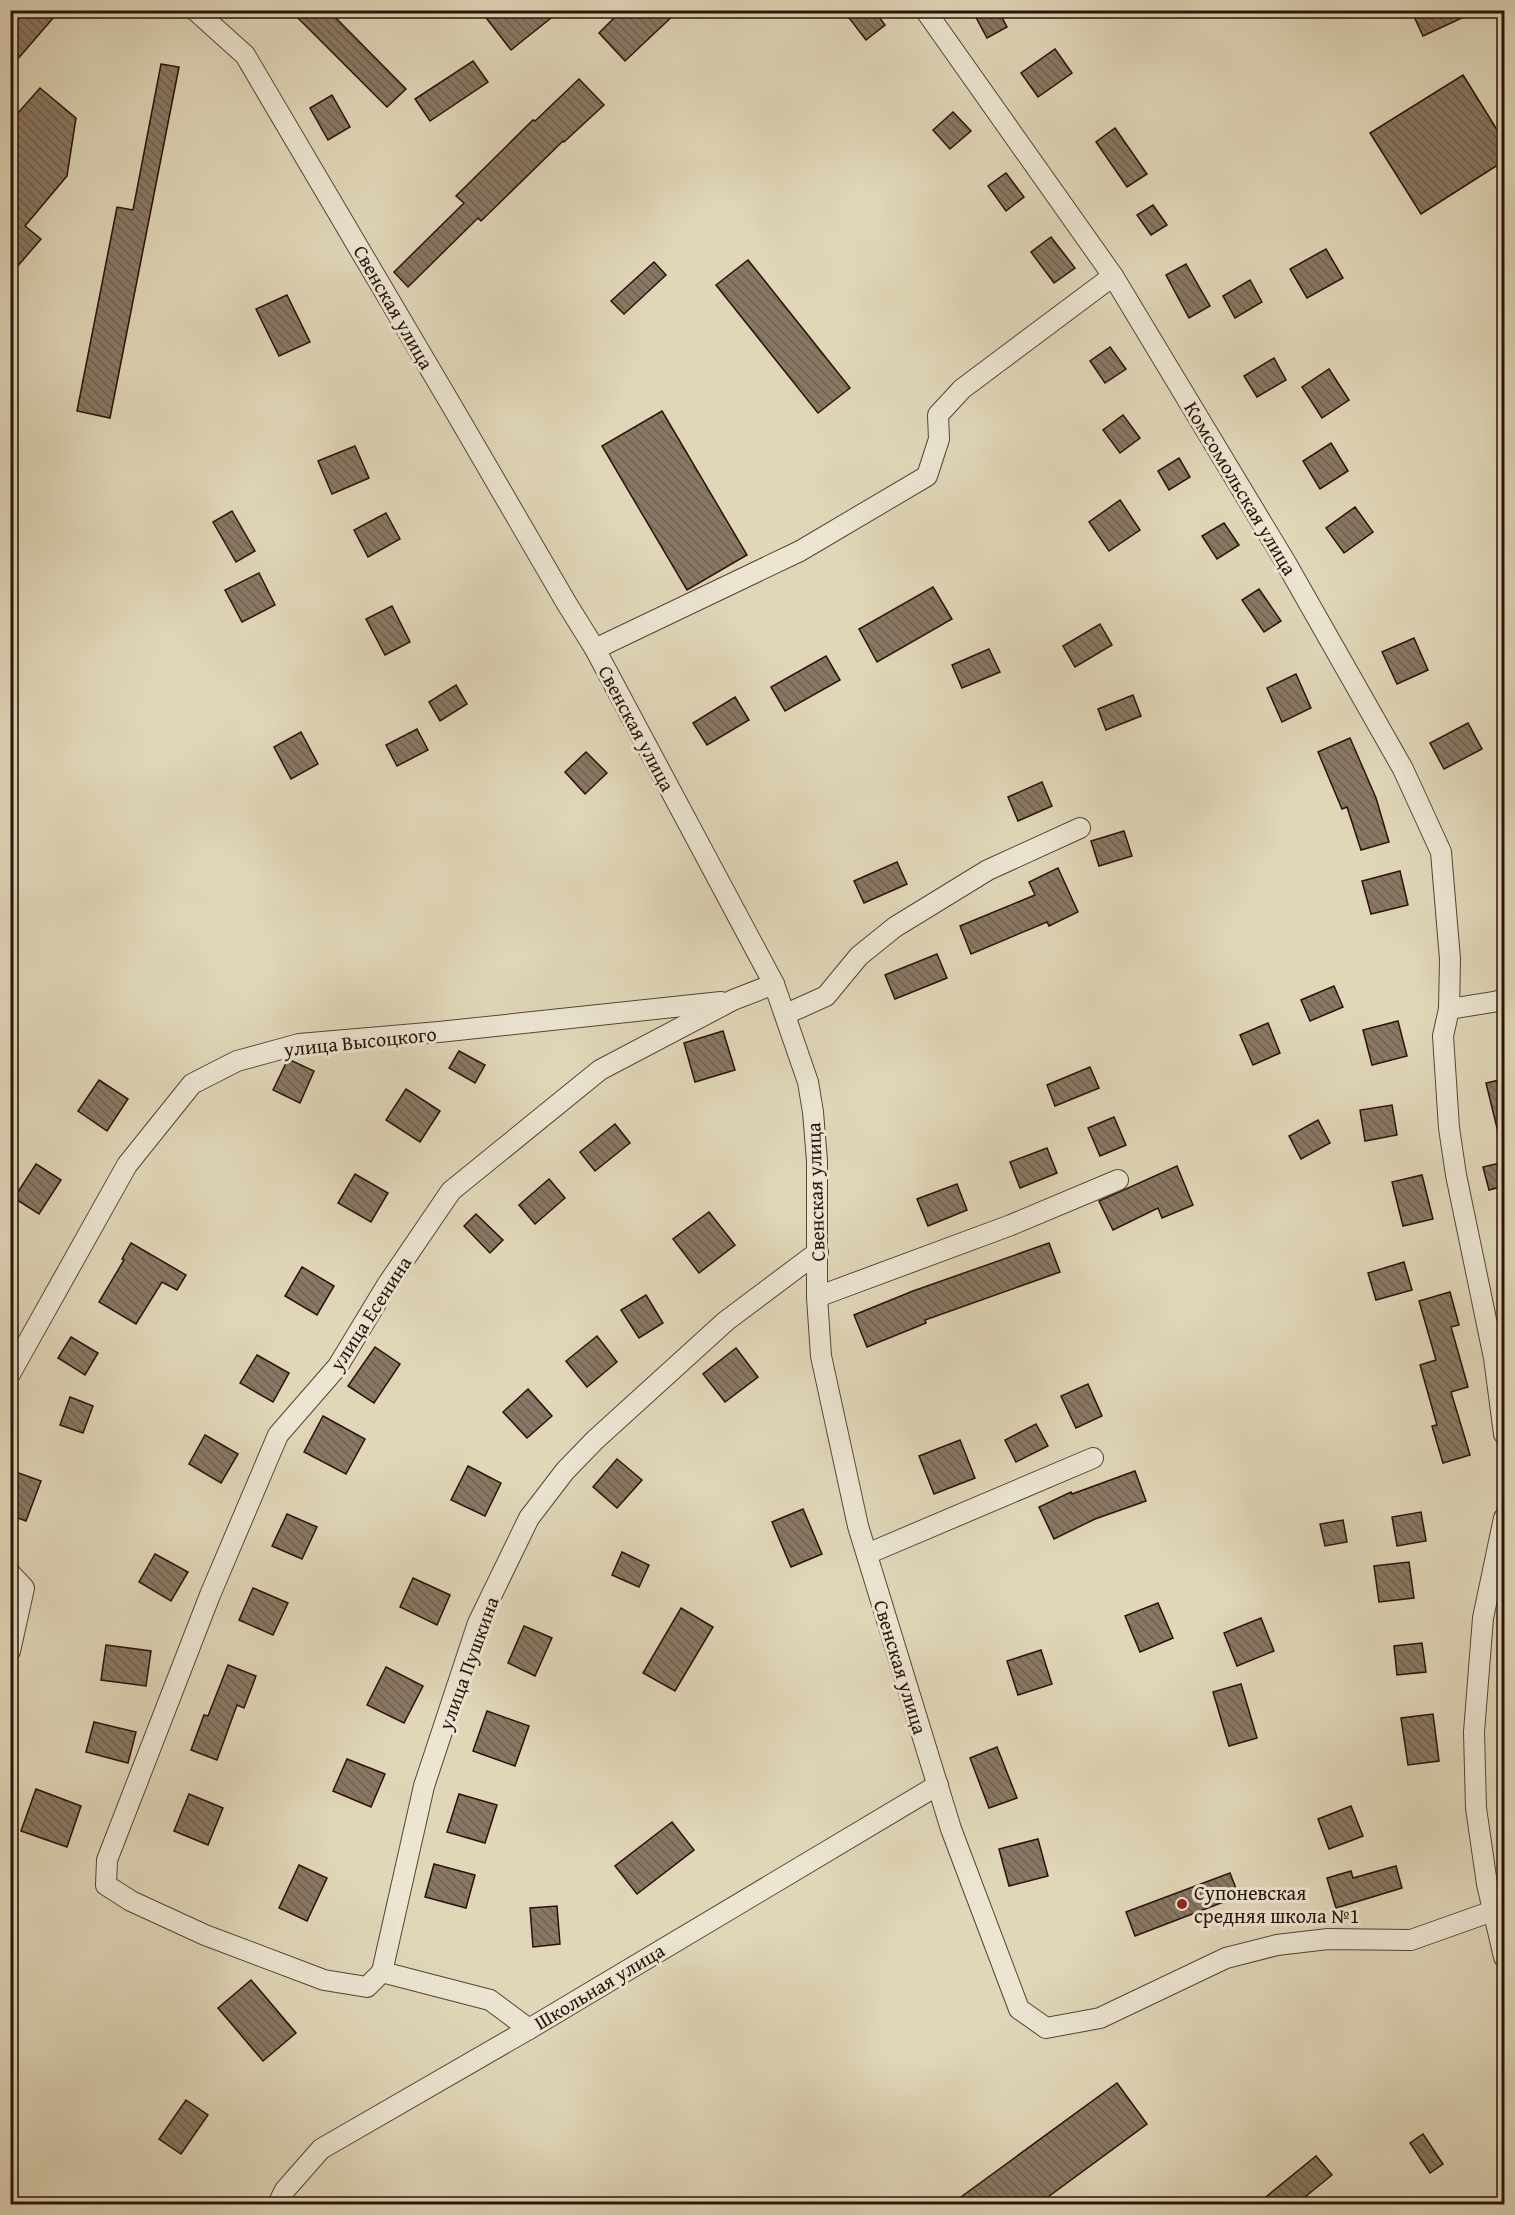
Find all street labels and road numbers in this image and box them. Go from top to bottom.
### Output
street label: Свенская улица [347,240,442,375]
street label: Комсомольская улица [1178,396,1305,581]
street label: Свенская улица [592,660,683,797]
street label: улица Высоцкого [281,1019,438,1064]
street label: Свенская улица [798,1122,832,1262]
street label: улица Есенина [322,1250,418,1377]
street label: улица Пушкина [430,1592,506,1735]
street label: Свенская улица [867,1596,935,1738]
street label: Школьная улица [528,1935,670,2036]

